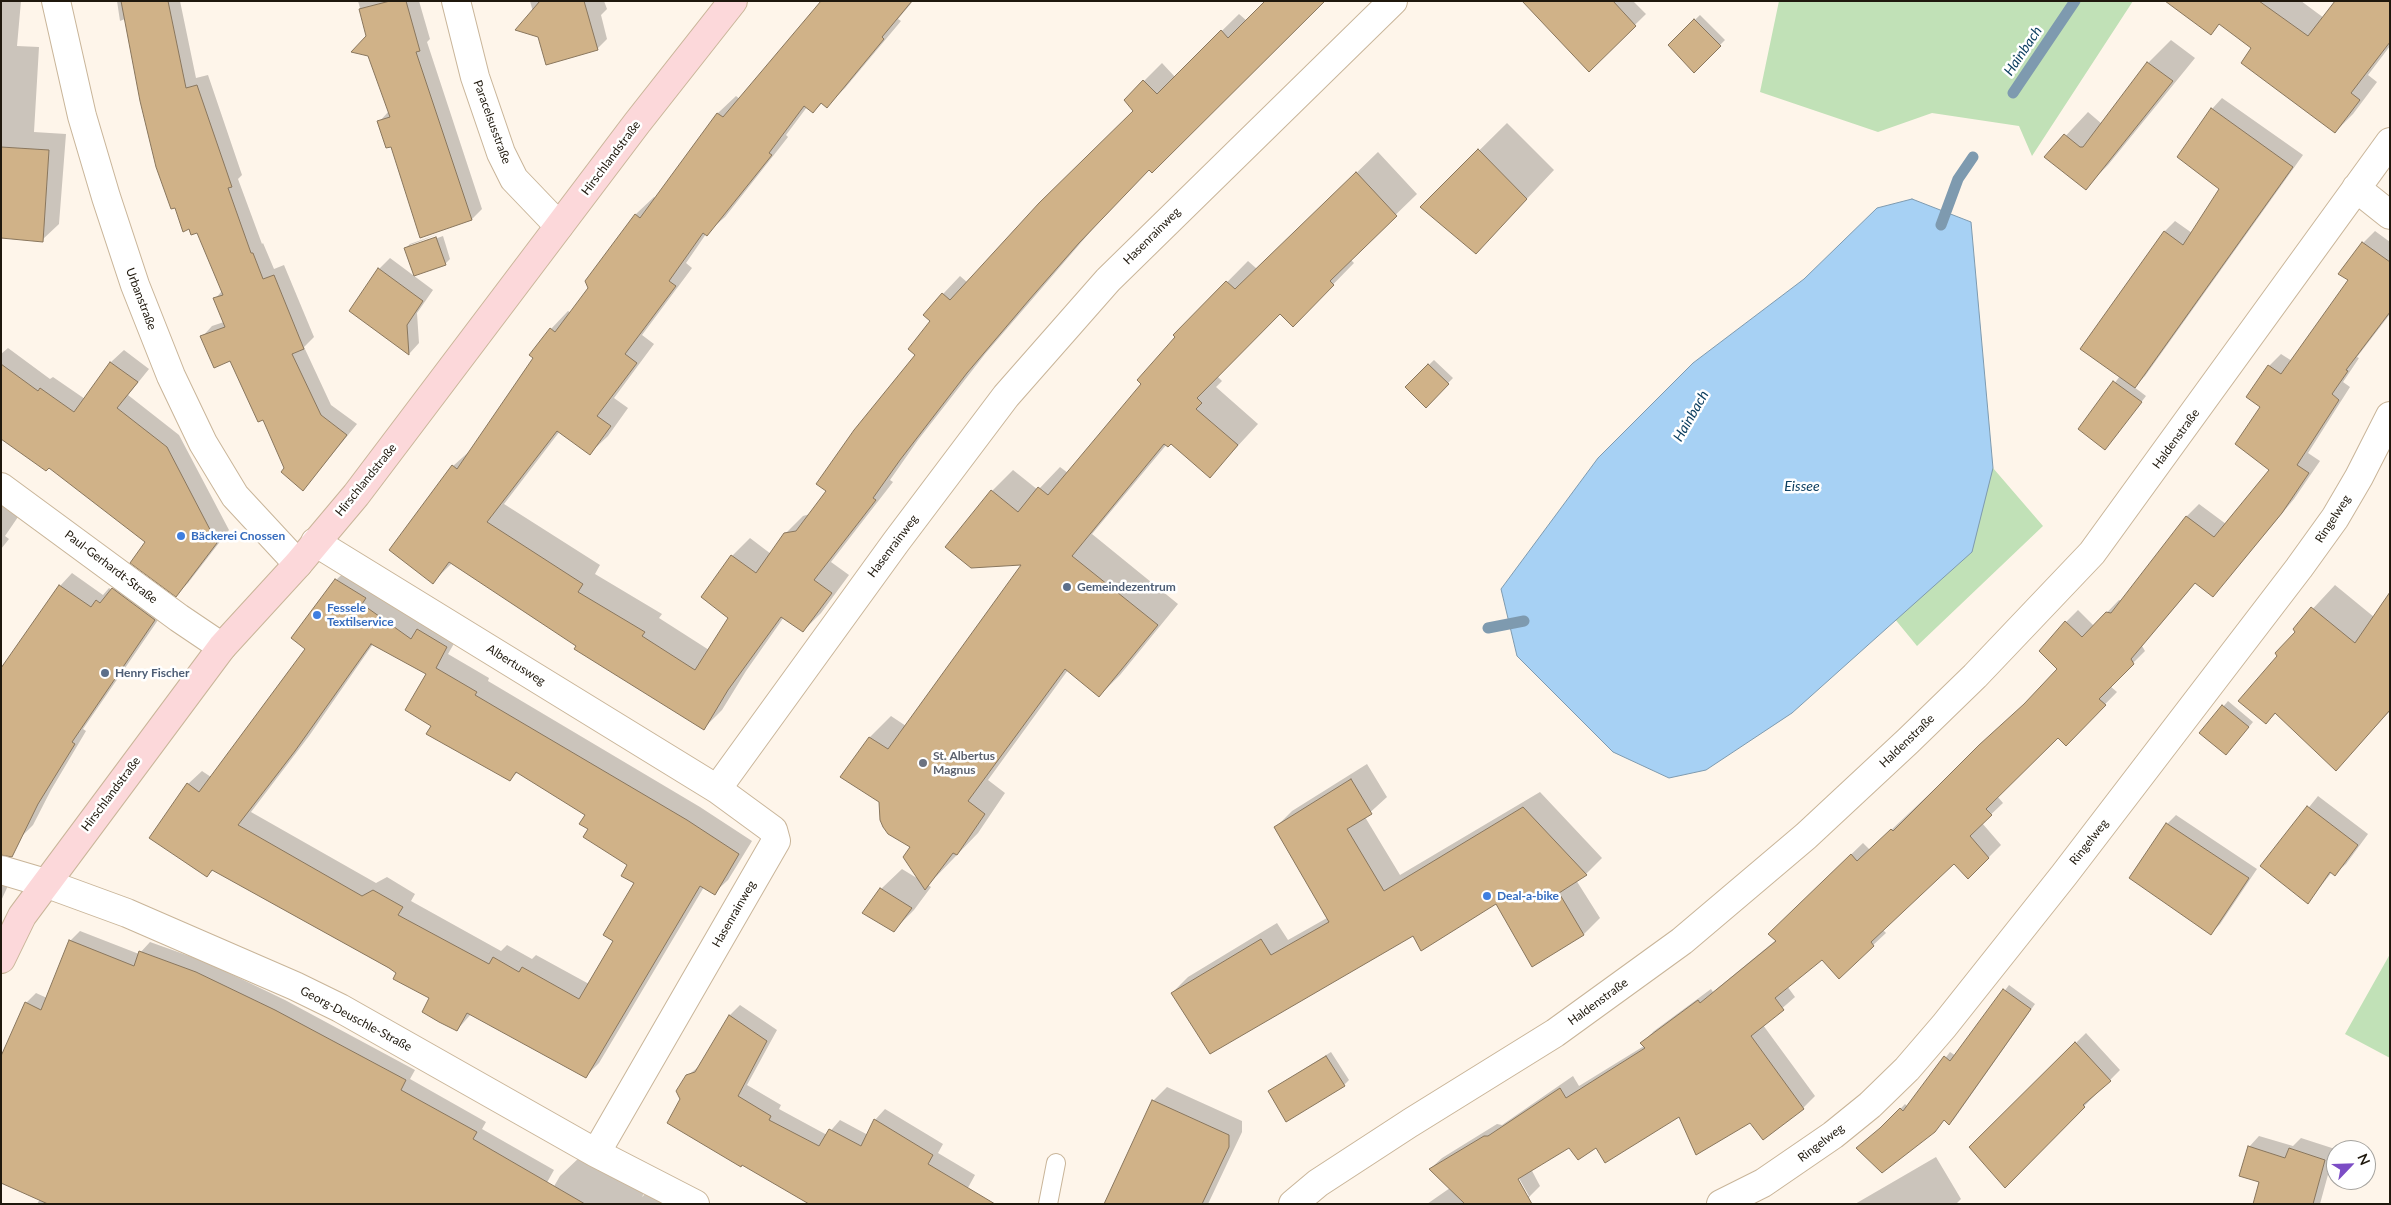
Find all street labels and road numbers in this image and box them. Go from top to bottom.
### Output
street label: Paracelsusstraße [470,78,514,166]
street label: Hirschlandstraße [578,118,644,198]
street label: Hasenrainweg [1120,204,1184,268]
street label: Urbanstraße [123,266,159,332]
street label: Haldenstraße [2149,406,2203,472]
street label: Hirschlandstraße [332,441,400,519]
street label: Ringelweg [2312,492,2354,546]
street label: Hasenrainweg [865,512,921,580]
street label: Paul-Gerhardt-Straße [62,527,160,607]
street label: Albertusweg [484,641,548,689]
street label: Haldenstraße [1877,711,1937,771]
street label: Hirschlandstraße [78,754,144,834]
street label: Ringelweg [2067,816,2111,868]
street label: Hasenrainweg [709,878,759,950]
street label: Haldenstraße [1565,975,1631,1029]
street label: Georg-Deuschle-Straße [298,983,414,1055]
street label: Ringelweg [1795,1121,1847,1165]

